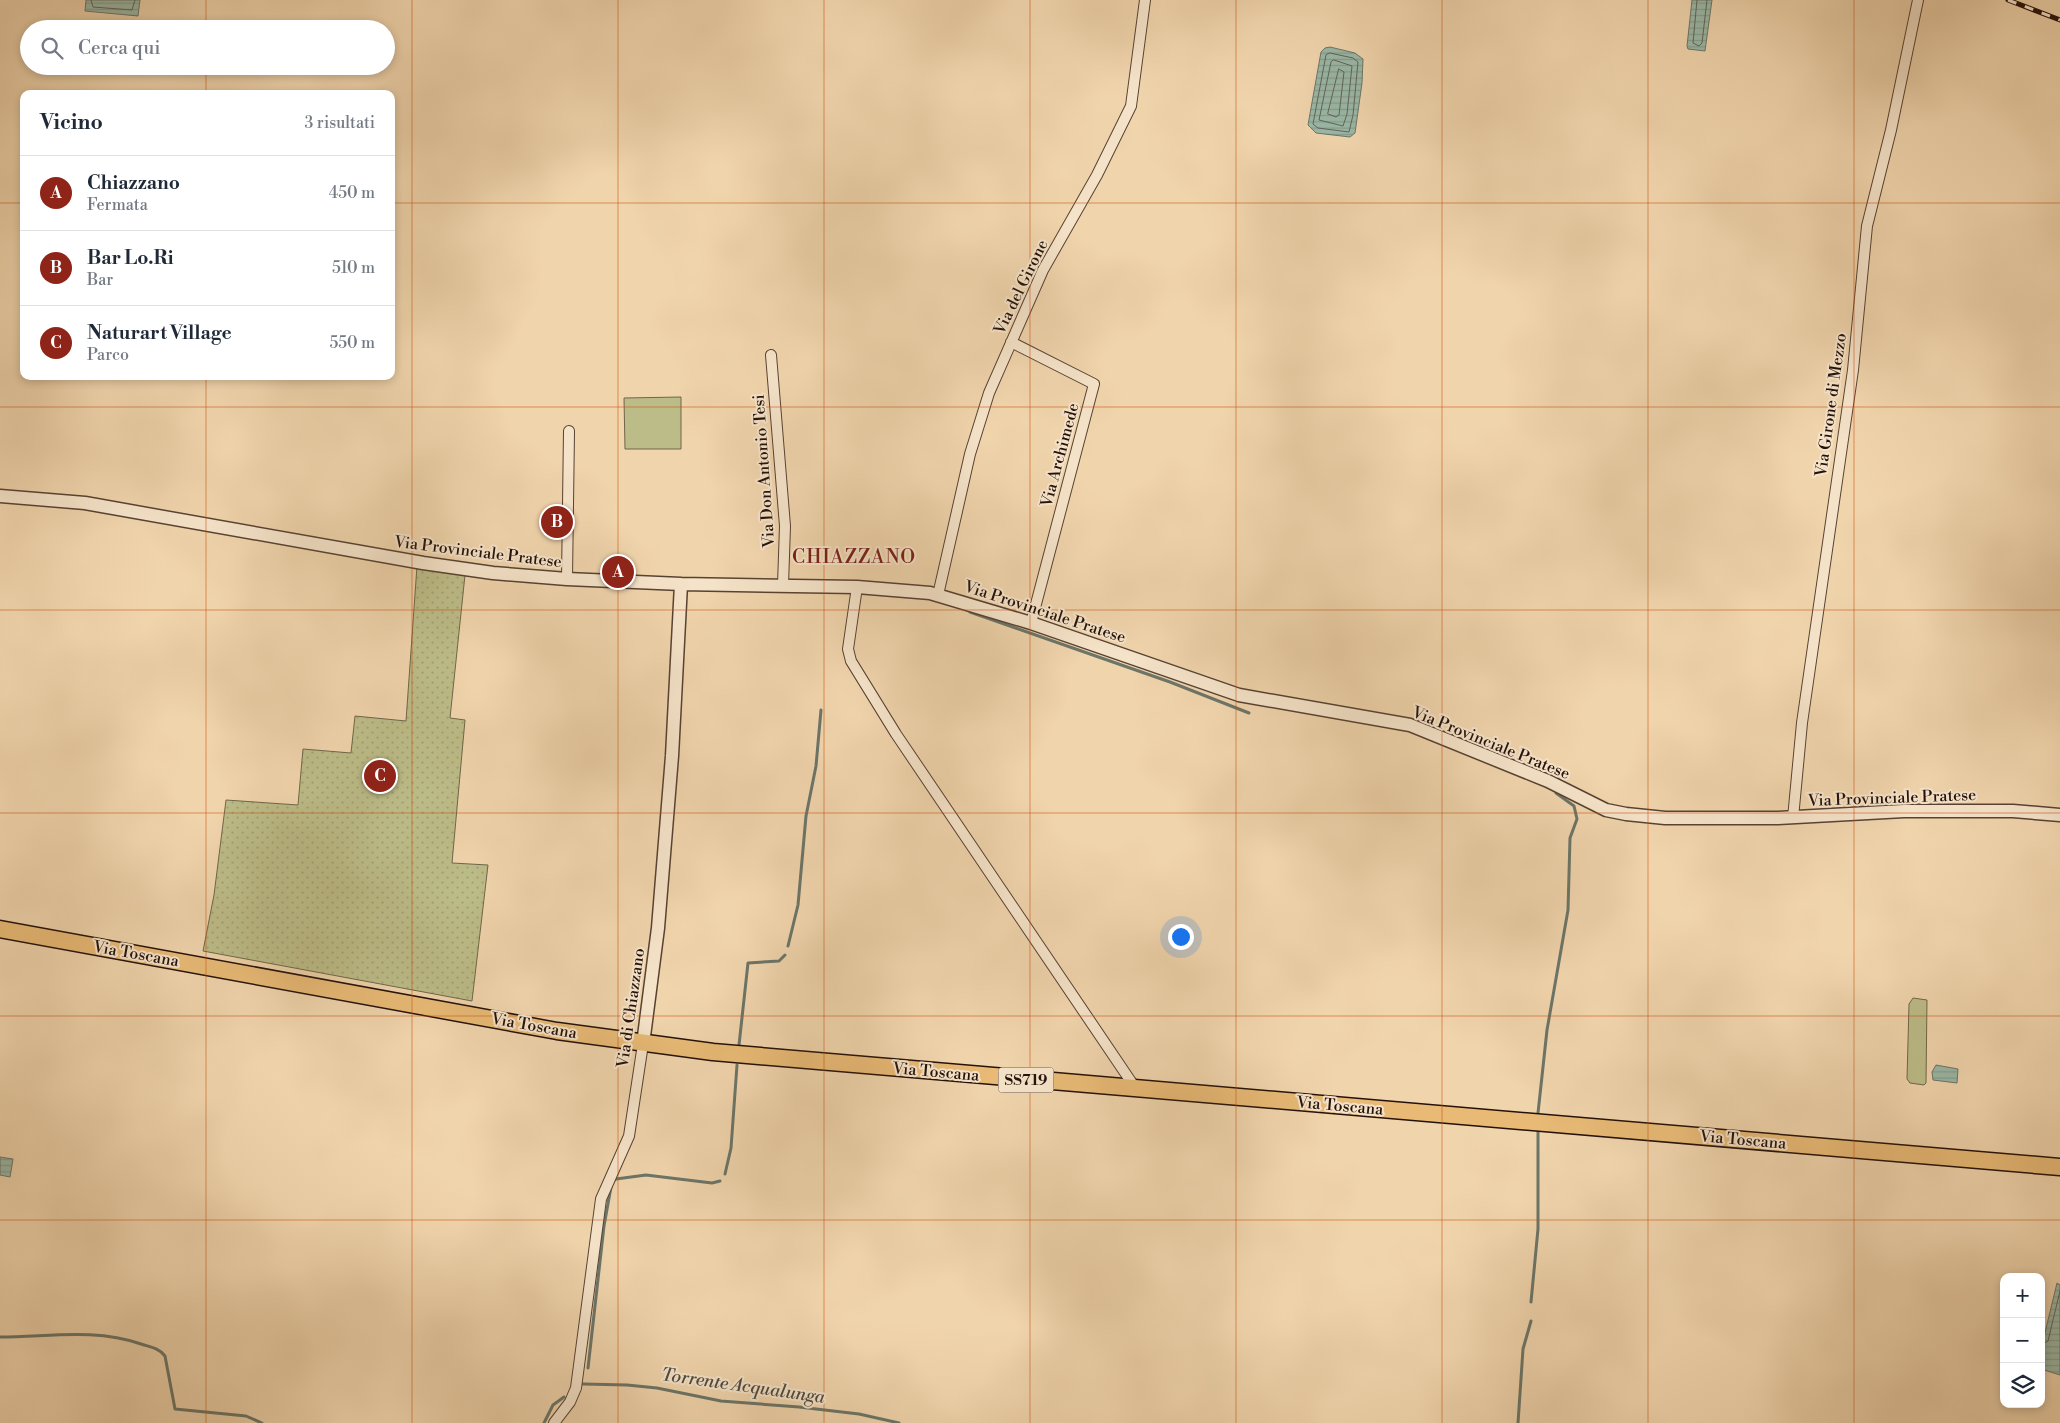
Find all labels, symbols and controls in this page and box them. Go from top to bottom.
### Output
search box [20,20,395,75]
icon: search [38,34,66,62]
text: Cerca qui [78,36,161,60]
text: Vicino [40,110,103,136]
text: 3 risultati [305,113,375,133]
text: Chiazzano [87,171,180,195]
text: A [50,183,62,203]
text: 450 m [329,183,375,203]
text: Fermata [87,195,148,215]
street label: Via del Girone [989,236,1053,338]
text: Bar Lo.Ri [87,246,174,270]
text: B [50,258,62,278]
text: 510 m [332,258,375,278]
text: Bar [87,270,113,290]
text: Naturart Village [87,321,232,345]
street label: Via Girone di Mezzo [1811,332,1851,479]
text: C [50,333,62,353]
text: 550 m [329,333,375,353]
text: Parco [87,345,129,365]
street label: Via Don Antonio Tesi [749,394,779,549]
street label: Via Archimede [1036,401,1083,510]
pin: B [541,503,573,541]
street label: Via Provinciale Pratese [392,532,563,572]
district label: CHIAZZANO [792,545,916,569]
pin: A [602,553,634,591]
street label: Via Provinciale Pratese [961,576,1128,648]
street label: Via Provinciale Pratese [1408,702,1573,784]
pin: C [364,757,396,795]
street label: Via Provinciale Pratese [1806,785,1977,811]
your location [1168,924,1194,950]
street label: Via Toscana [91,936,181,972]
street label: Via di Chiazzano [613,947,649,1070]
street label: Via Toscana [489,1008,579,1044]
street label: Via Toscana [891,1058,981,1086]
road number: SS719 [998,1068,1054,1092]
street label: Via Toscana [1295,1092,1385,1120]
street label: Via Toscana [1698,1126,1788,1154]
map controls [2000,1273,2045,1408]
button: + [2000,1273,2045,1318]
button: − [2000,1318,2045,1363]
water label: Torrente Acqualunga [660,1363,827,1409]
button: layers [2000,1363,2045,1408]

